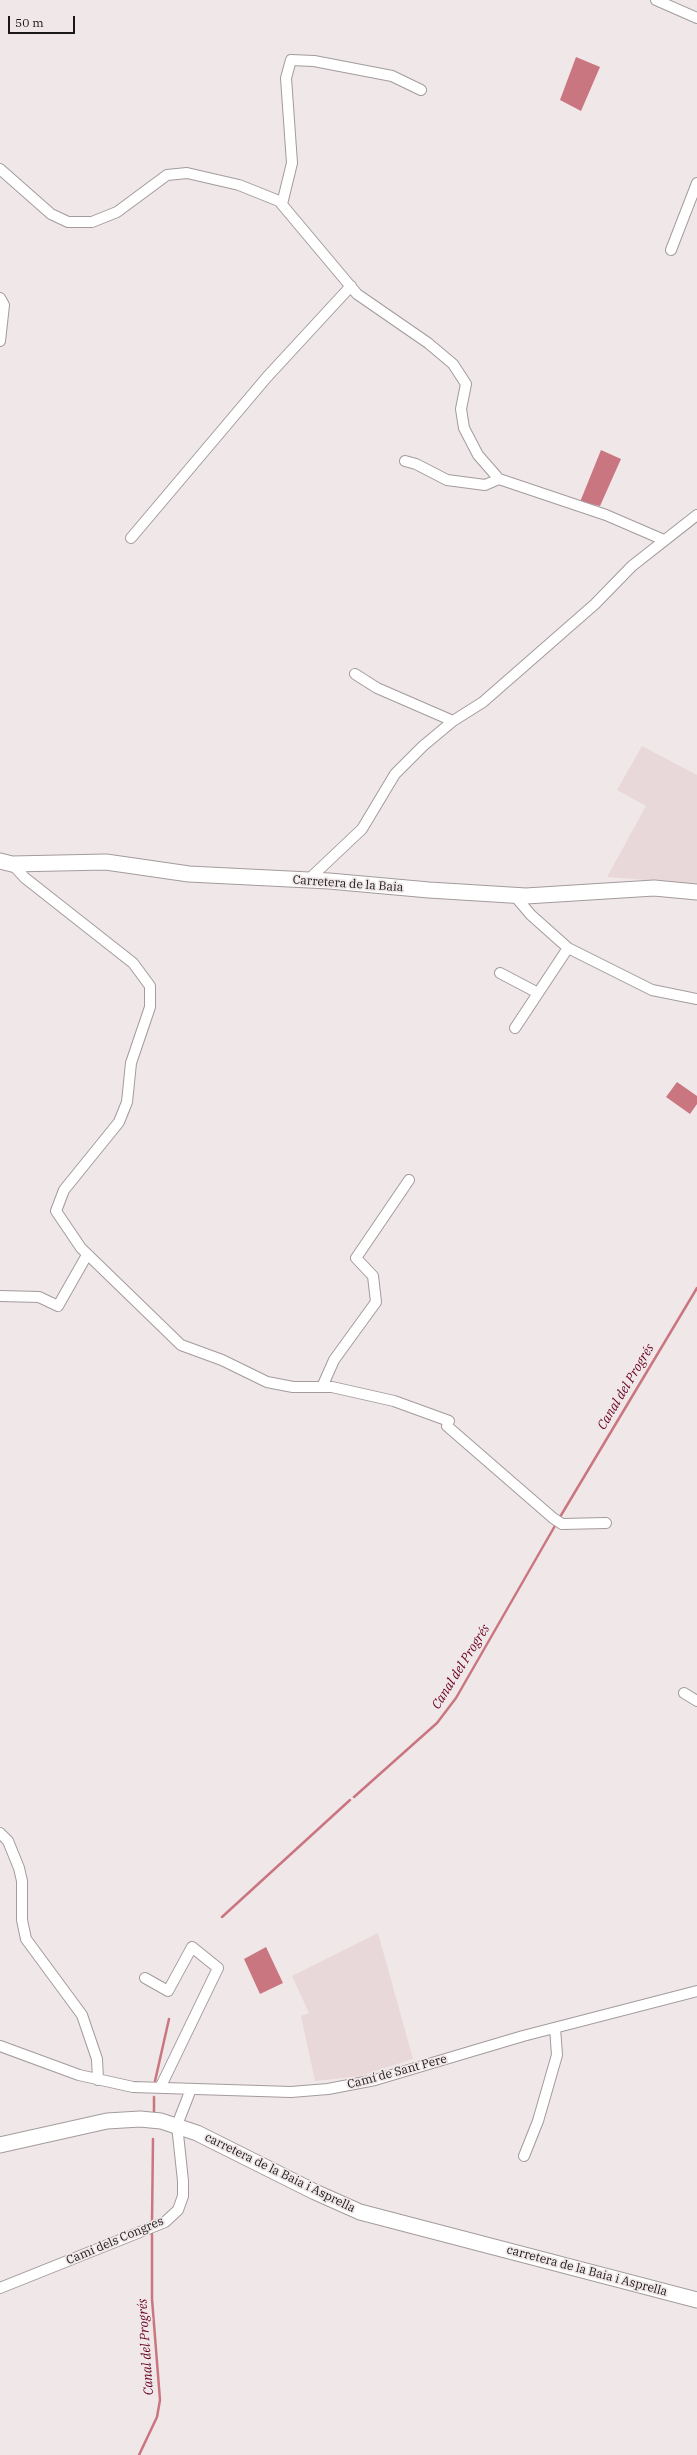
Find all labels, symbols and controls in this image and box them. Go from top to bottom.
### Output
scale bar [10,8,77,34]
text: 50 m [15,15,44,30]
street label: Carretera de la Baia [292,873,404,895]
water label: Canal del Progrés [594,1342,658,1432]
water label: Canal del Progrés [429,1622,493,1712]
street label: Camí de Sant Pere [346,2052,448,2092]
street label: carretera de la Baia i Asprella [202,2130,358,2216]
street label: Camí dels Congres [64,2214,166,2268]
street label: carretera de la Baia i Asprella [505,2243,669,2299]
water label: Canal del Progrés [135,2298,157,2396]

